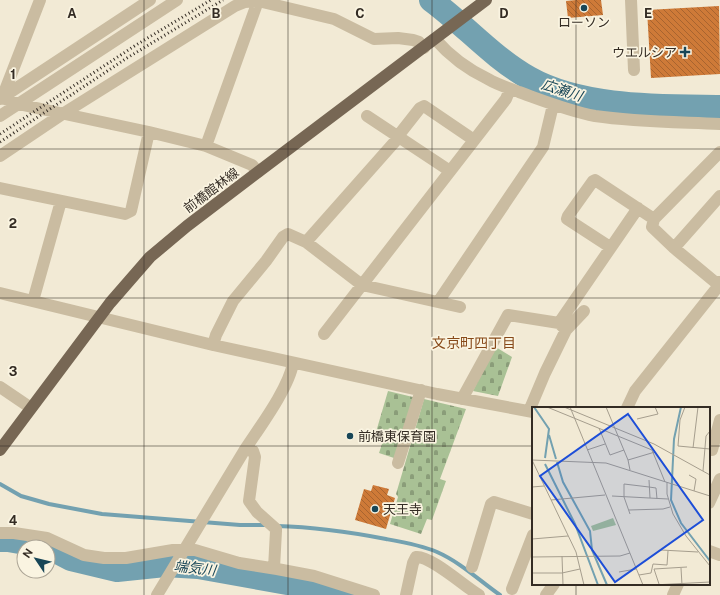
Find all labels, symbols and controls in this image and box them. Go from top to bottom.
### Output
marker: ローソン [579,3,589,13]
text: A [67,6,77,21]
text: B [212,6,221,21]
text: C [355,6,365,21]
text: D [499,6,509,21]
text: E [644,6,652,21]
place label: ローソン [558,15,610,30]
place label: ウエルシア [612,45,677,60]
marker: ウエルシア [680,47,690,57]
text: 1 [10,67,16,82]
water label: 広瀬川 [540,76,586,105]
street label: 前橋館林線 [181,165,242,216]
text: 2 [9,216,17,231]
district label: 文京町四丁目 [432,335,516,351]
text: 3 [9,364,18,379]
inset map [532,407,710,585]
place label: 前橋東保育園 [358,429,436,444]
marker: 前橋東保育園 [345,431,355,441]
place label: 天王寺 [383,502,422,517]
marker: 天王寺 [370,504,380,514]
text: 4 [9,513,18,528]
north arrow [16,539,56,579]
text: N [20,546,35,560]
water label: 端気川 [173,558,219,579]

